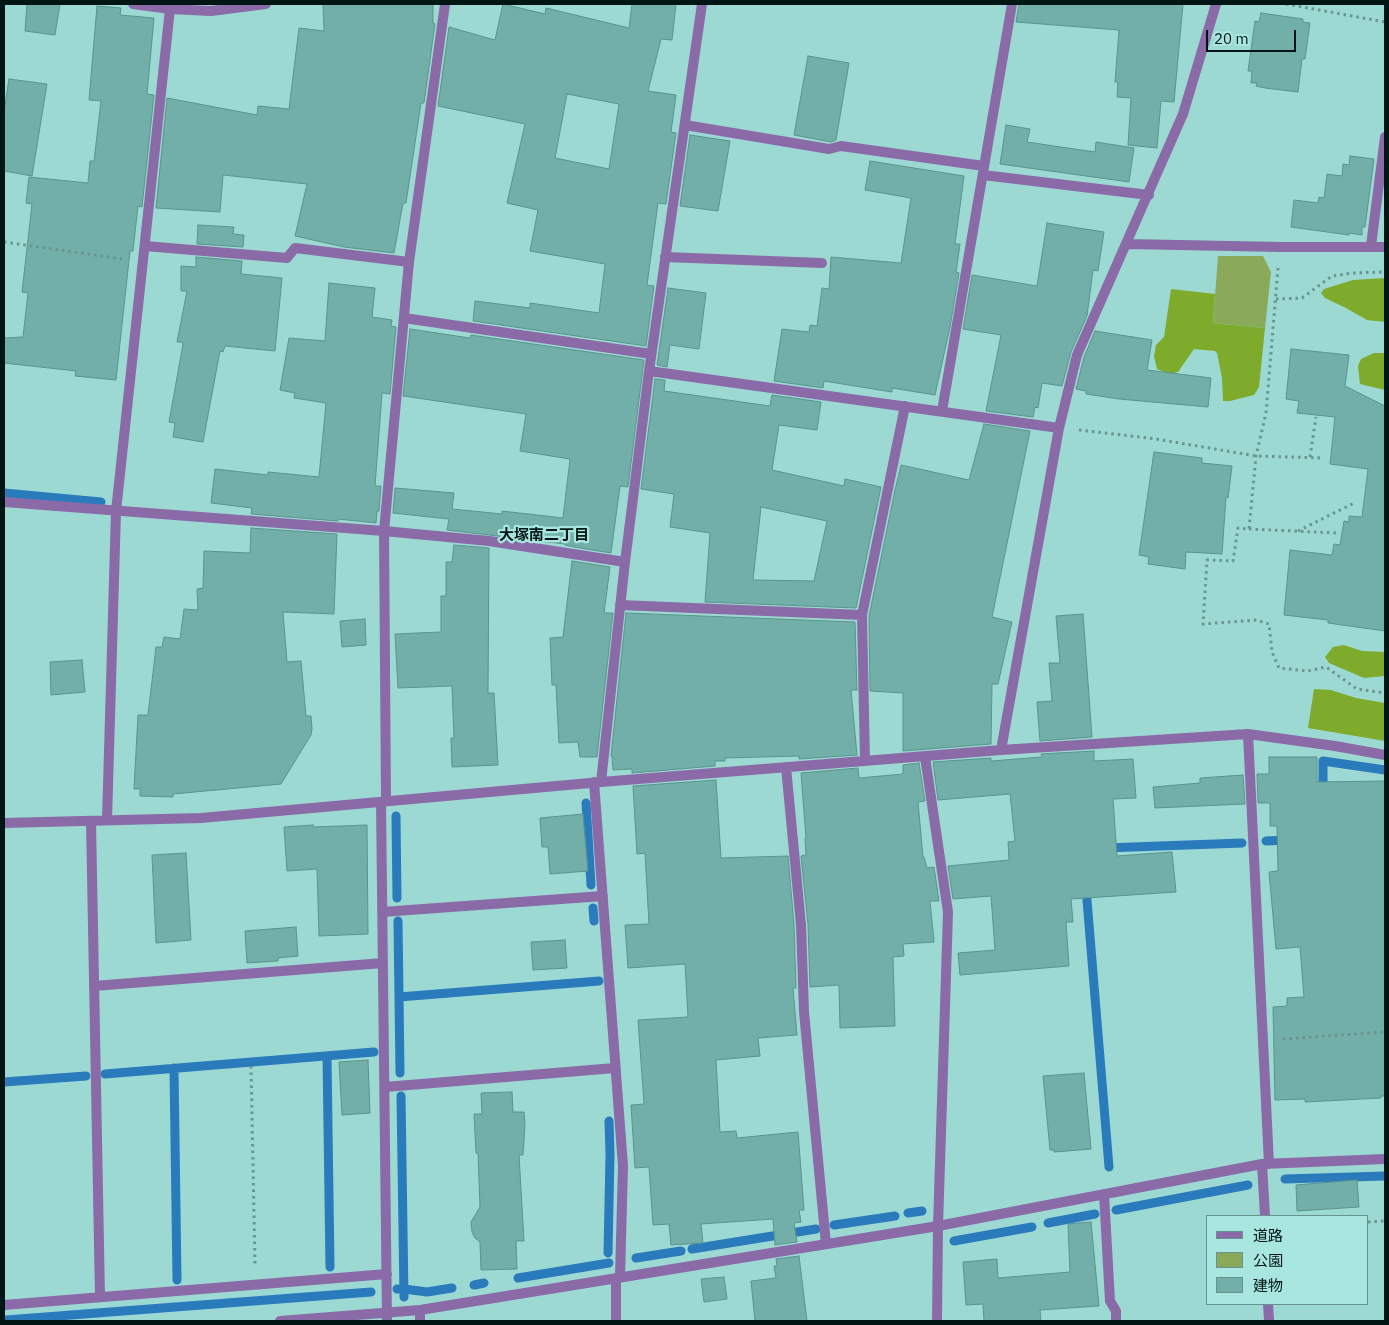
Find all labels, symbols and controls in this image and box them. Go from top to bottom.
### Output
scale bar [1209,20,1299,52]
text: 20 m [1214,29,1249,48]
district label: 大塚南二丁目 [499,527,589,545]
legend [1206,1215,1369,1305]
text: 道路 [1253,1226,1283,1245]
text: 公園 [1253,1251,1283,1270]
text: 建物 [1253,1276,1283,1295]

